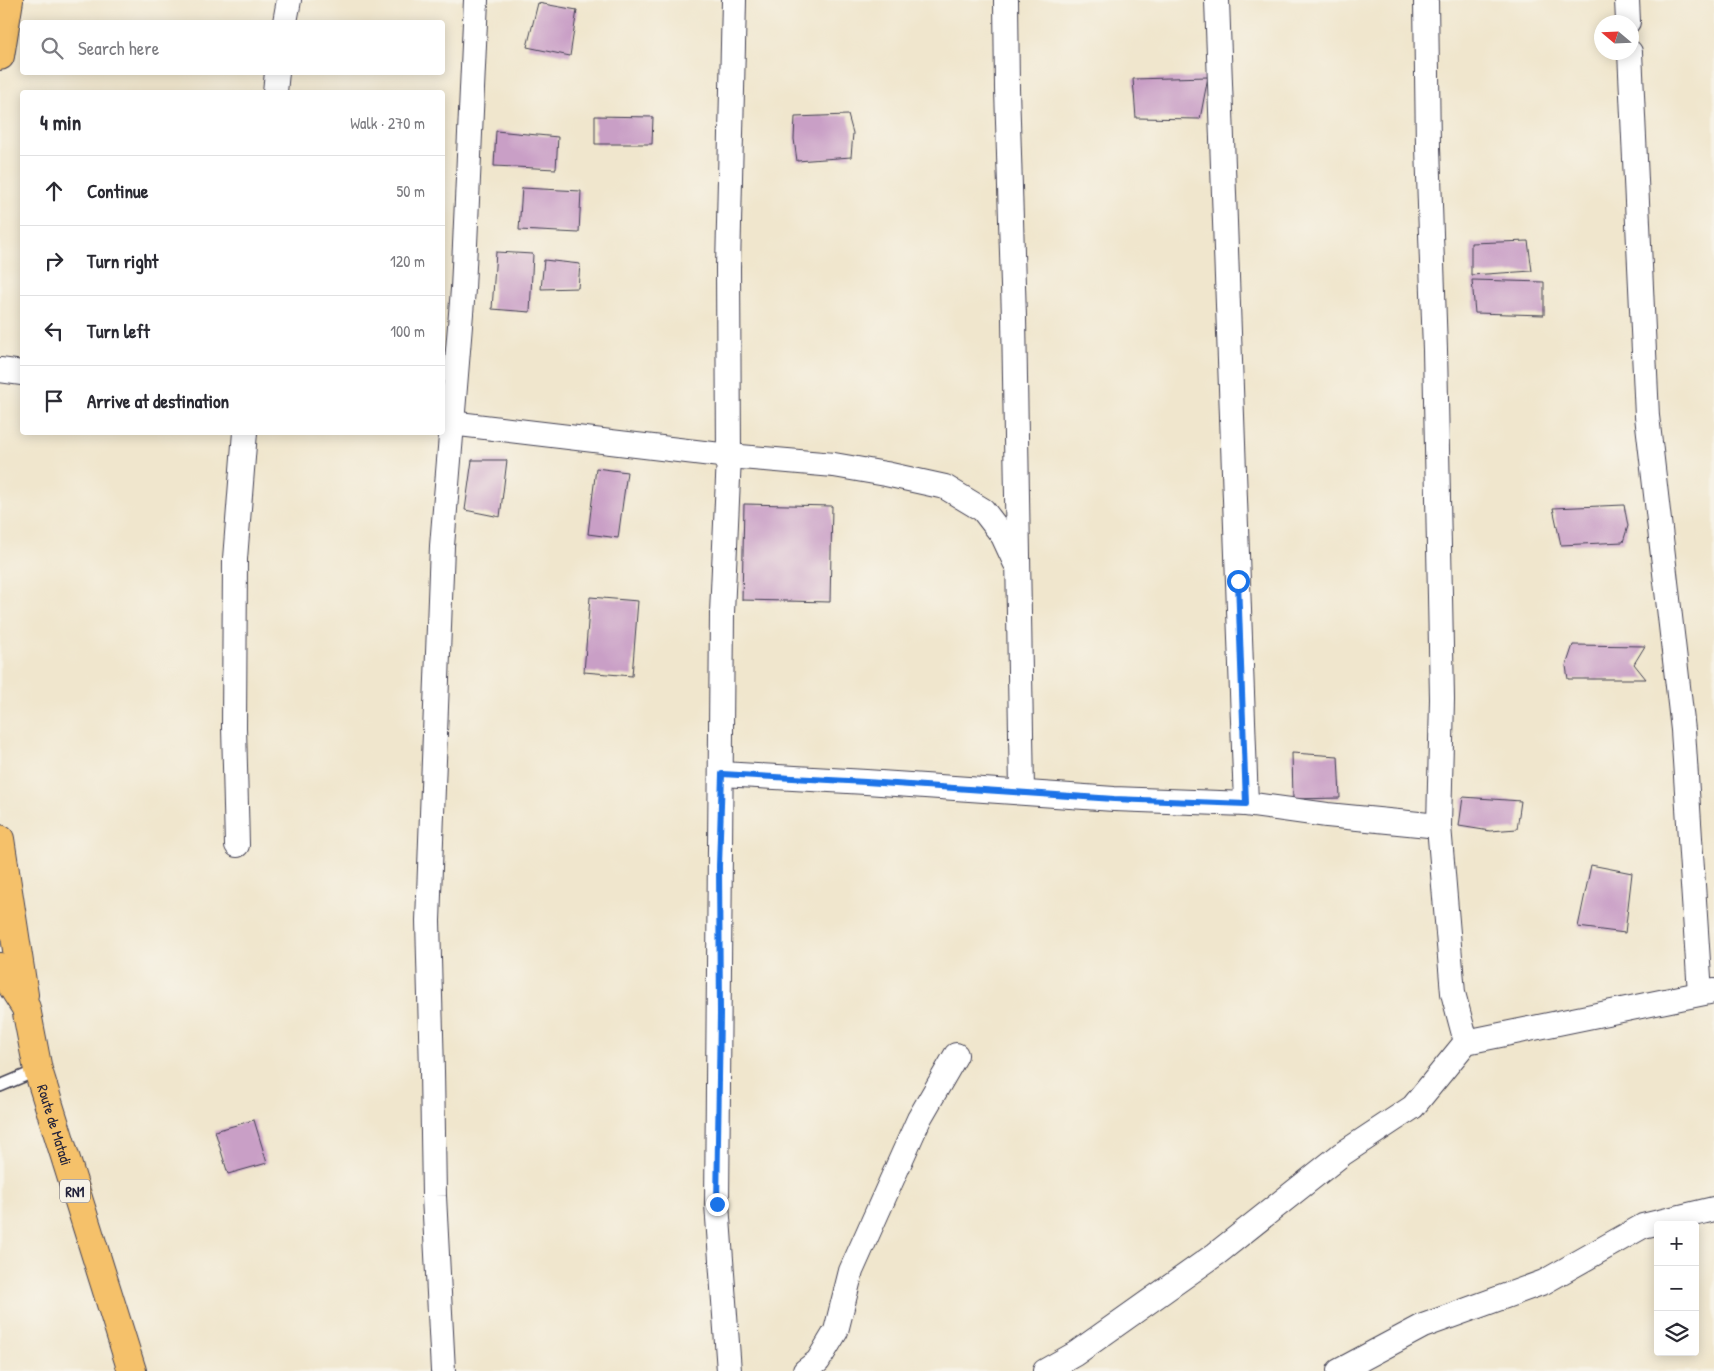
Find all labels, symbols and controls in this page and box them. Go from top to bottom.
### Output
north arrow [1594,15,1639,60]
search box [20,20,445,75]
icon: search [38,34,66,62]
text: Search here [78,35,159,61]
text: 4 min [40,108,81,137]
text: Walk · 270 m [350,112,425,134]
icon: ahead [40,177,68,205]
text: Continue [87,178,148,204]
text: 50 m [397,180,425,202]
icon: right [40,247,68,275]
text: Turn right [87,248,158,274]
text: 120 m [390,250,425,272]
icon: left [40,317,68,345]
text: Turn left [87,318,150,344]
text: 100 m [390,320,425,342]
icon: arrive [40,387,68,415]
text: Arrive at destination [87,388,229,414]
route start [1227,570,1250,593]
street label: Route de Matadi [33,1082,78,1168]
road number: RN1 [60,1180,90,1202]
route end [706,1193,729,1216]
map controls [1654,1221,1699,1356]
button: + [1654,1221,1699,1266]
button: − [1654,1266,1699,1311]
button: layers [1654,1311,1699,1356]

